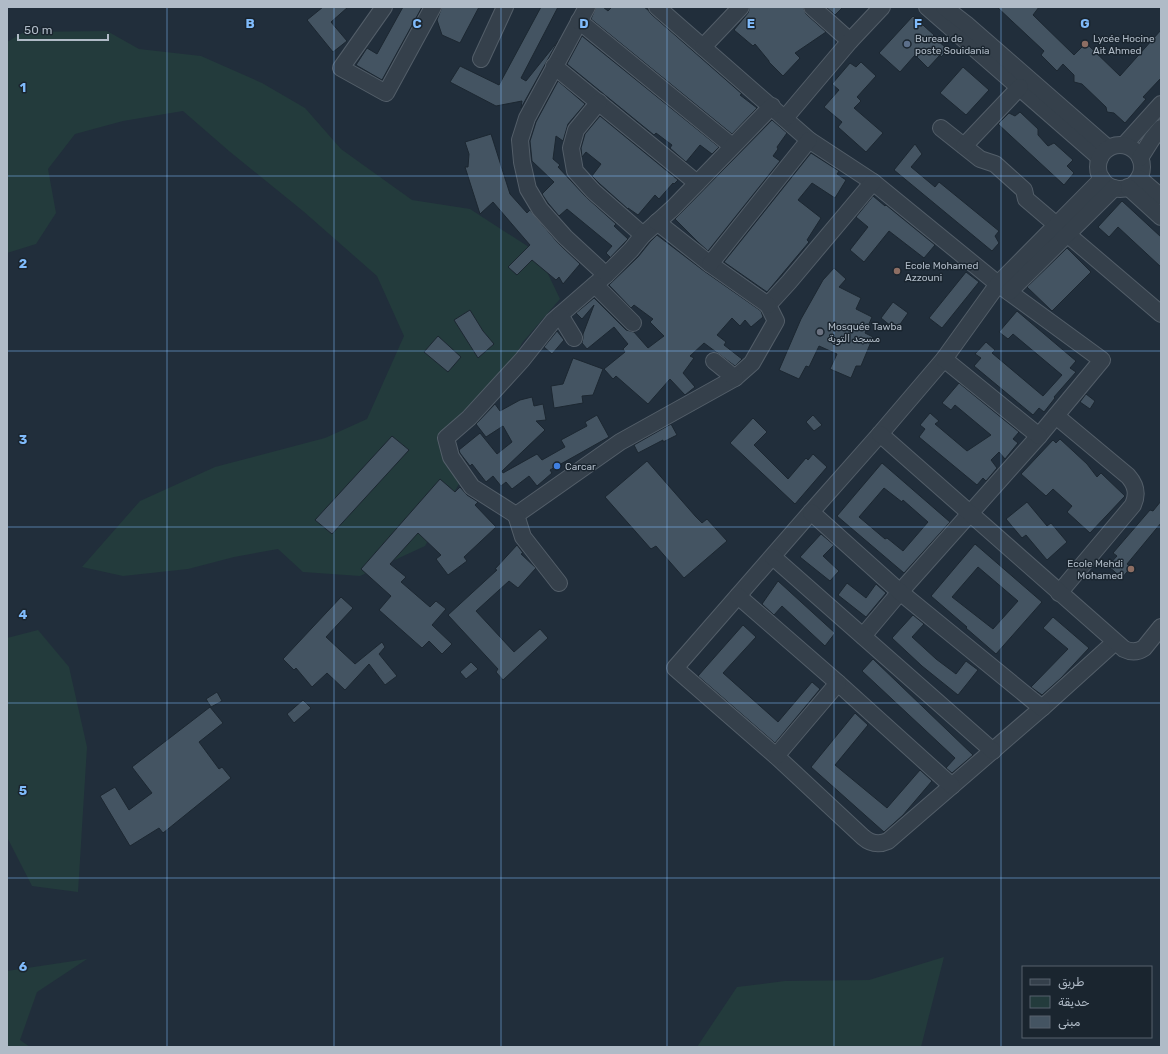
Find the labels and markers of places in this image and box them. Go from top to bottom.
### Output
place label: Bureau de poste Souidania [915,33,990,57]
place label: Lycée Hocine Ait Ahmed [1093,33,1155,57]
marker: Bureau de poste Souidania [902,39,912,49]
marker: Lycée Hocine Ait Ahmed [1080,39,1090,49]
place label: Ecole Mohamed Azzouni [905,260,979,284]
marker: Ecole Mohamed Azzouni [892,266,902,276]
place label: Mosquée Tawba مسجد التوبة [828,321,902,345]
marker: Mosquée Tawba مسجد التوبة [815,327,825,337]
marker: Carcar [552,461,562,471]
place label: Carcar [565,461,596,473]
place label: Ecole Mehdi Mohamed [1067,558,1123,582]
marker: Ecole Mehdi Mohamed [1126,564,1136,574]

